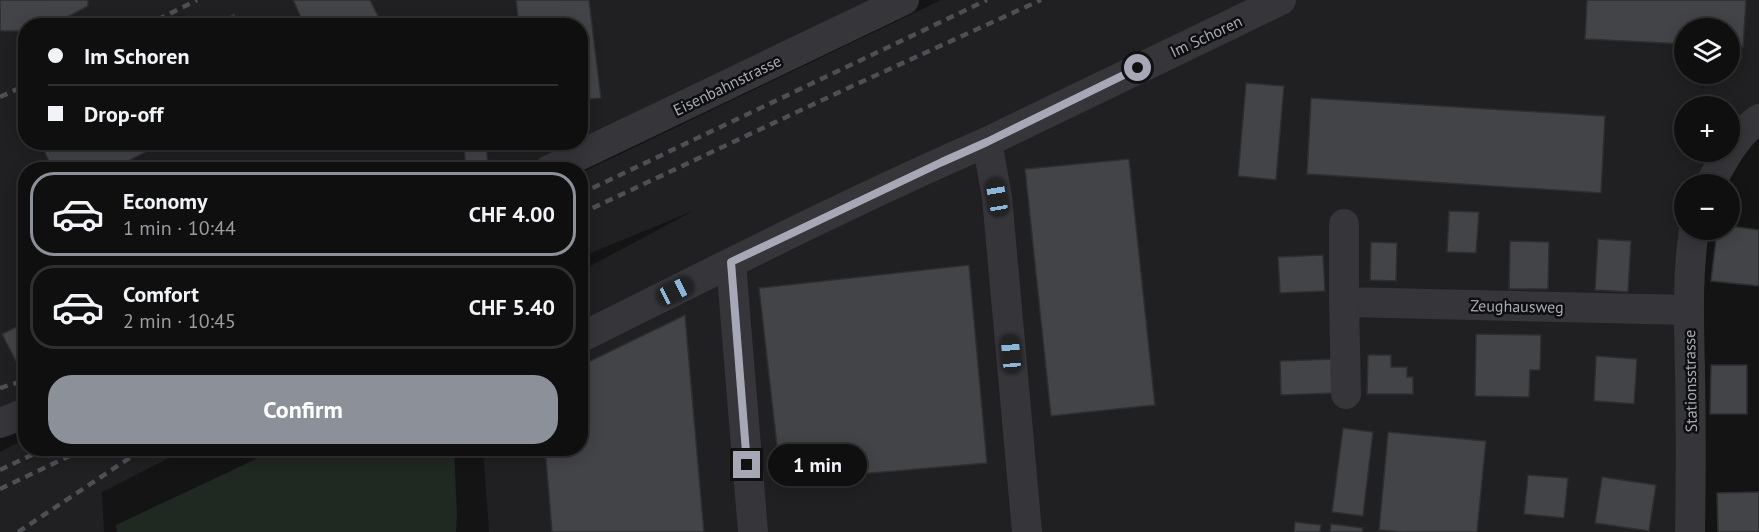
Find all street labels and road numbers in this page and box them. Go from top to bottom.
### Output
street label: Im Schoren [1167,11,1245,61]
street label: Eisenbahnstrasse [670,50,784,120]
street label: Zeughausweg [1470,295,1564,317]
street label: Stationsstrasse [1679,329,1701,433]

